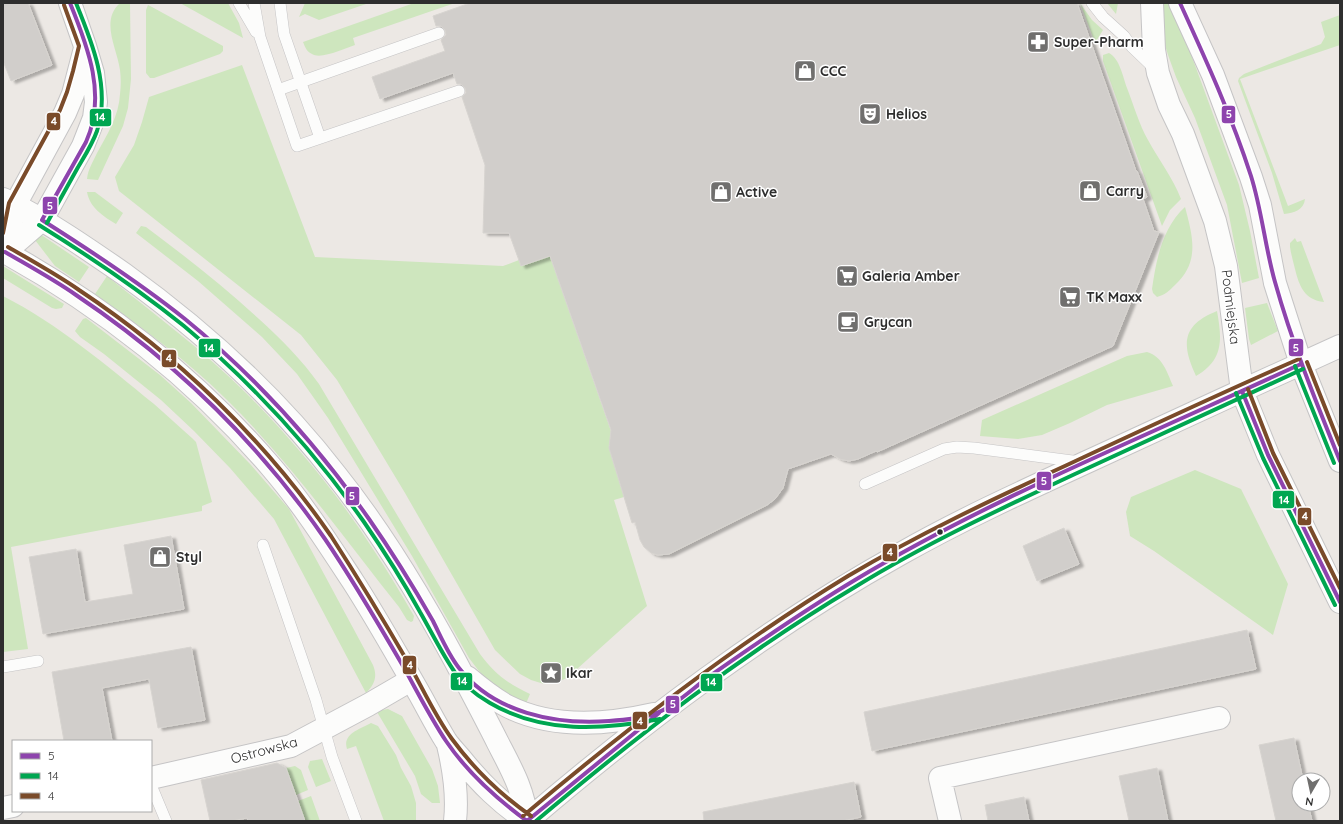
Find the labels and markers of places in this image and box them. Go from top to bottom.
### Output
pharmacy icon: Super-Pharm [1025,29,1051,55]
place label: Super-Pharm [1054,33,1144,51]
shop icon: CCC [792,58,818,84]
place label: CCC [820,62,847,80]
theatre icon: Helios [857,101,883,127]
place label: Helios [886,105,927,123]
shop icon: Carry [1077,178,1103,204]
shop icon: Active [708,179,734,205]
place label: Carry [1106,182,1144,200]
place label: Active [736,183,777,201]
supermarket icon: Galeria Amber [834,263,860,289]
place label: Galeria Amber [862,267,960,285]
supermarket icon: TK Maxx [1057,284,1083,310]
place label: TK Maxx [1086,288,1142,306]
cafe icon: Grycan [835,309,861,335]
place label: Grycan [864,313,912,331]
unlabelled marker [935,527,945,537]
shop icon: Styl [147,544,173,570]
place label: Styl [176,548,202,566]
place icon: Ikar [538,660,564,686]
place label: Ikar [566,664,593,682]

